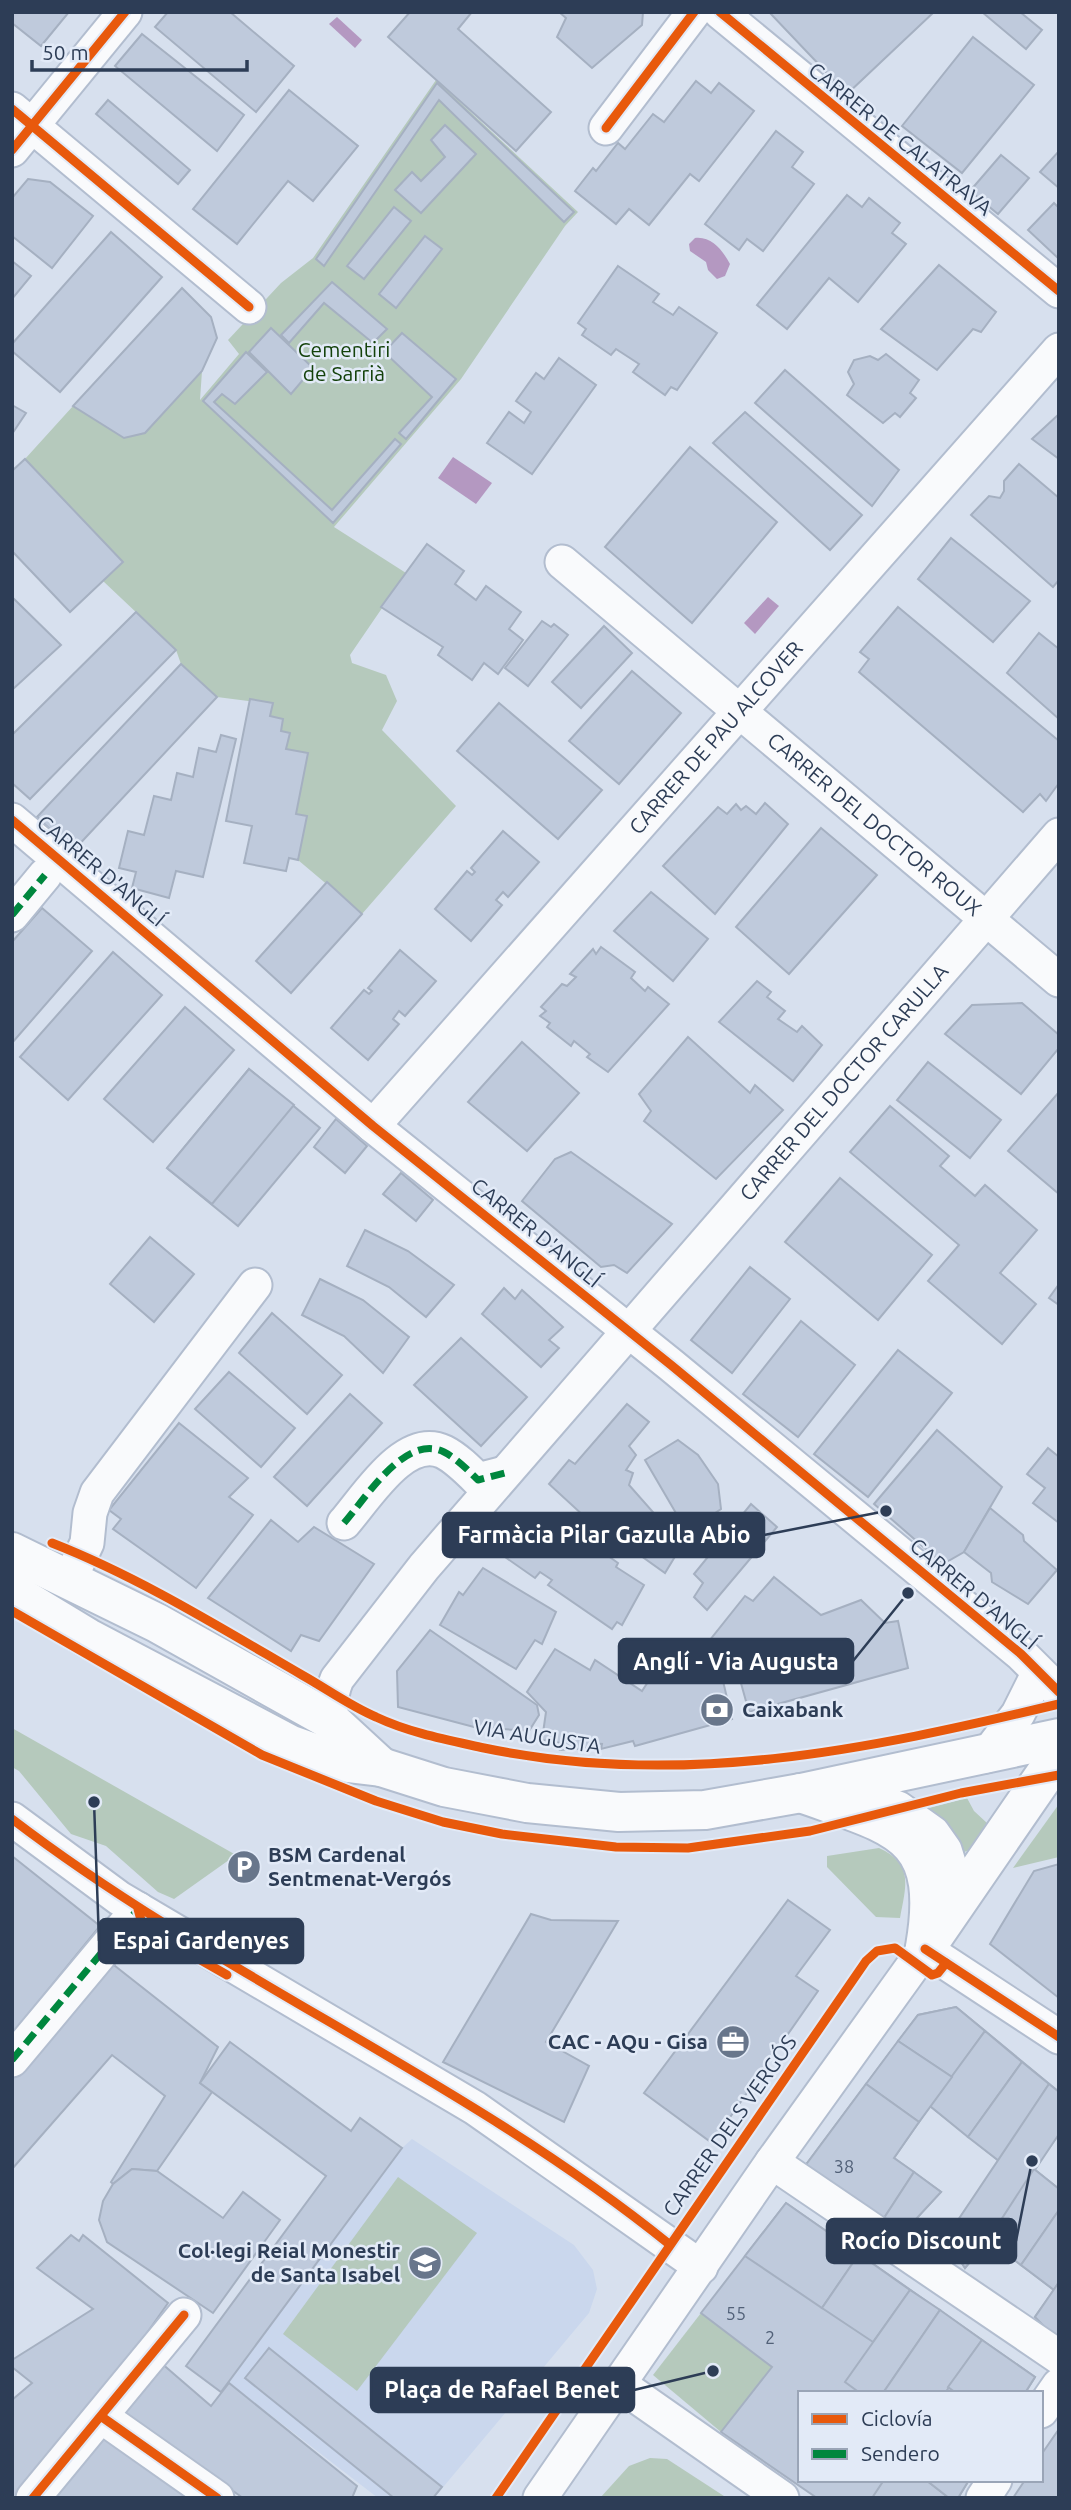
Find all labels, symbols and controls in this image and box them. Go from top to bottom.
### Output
scale bar [32,28,247,72]
text: 50 m [42,40,89,64]
street label: CARRER DE CALATRAVA [804,57,997,220]
park label: Cementiri de Sarrià [298,337,390,385]
street label: CARRER DE PAU ALCOVER [624,636,807,839]
street label: CARRER DEL DOCTOR ROUX [763,727,987,920]
street label: CARRER D'ANGLÍ [33,810,171,931]
street label: CARRER DEL DOCTOR CARULLA [734,959,953,1205]
street label: CARRER D'ANGLÍ [467,1173,607,1292]
callout: Farmàcia Pilar Gazulla Abio [443,1513,764,1557]
text: Farmàcia Pilar Gazulla Abio [457,1522,751,1547]
street label: CARRER D'ANGLÍ [906,1533,1044,1654]
callout: Anglí - Via Augusta [619,1639,853,1683]
text: Anglí - Via Augusta [633,1649,839,1674]
bank icon: Caixabank [698,1691,736,1729]
place label: Caixabank [742,1697,843,1721]
street label: VIA AUGUSTA [472,1714,603,1758]
place label: BSM Cardenal Sentmenat-Vergós [268,1842,452,1890]
parking icon: BSM Cardenal Sentmenat-Vergós [225,1848,263,1886]
callout: Espai Gardenyes [99,1919,303,1963]
text: Espai Gardenyes [113,1928,289,1953]
office icon: CAC - AQu - Gisa [714,2023,752,2061]
place label: CAC - AQu - Gisa [548,2029,708,2053]
street label: CARRER DELS VERGÓS [658,2030,801,2221]
house number: 38 [834,2156,854,2176]
callout: Rocío Discount [827,2219,1016,2263]
text: Rocío Discount [840,2228,1002,2253]
place label: Col·legi Reial Monestir de Santa Isabel [178,2238,400,2286]
school or university icon: Col·legi Reial Monestir de Santa Isabel [406,2244,444,2282]
house number: 55 [726,2303,746,2323]
house number: 2 [765,2327,775,2347]
callout: Plaça de Rafael Benet [371,2368,634,2412]
text: Plaça de Rafael Benet [384,2377,620,2403]
legend [798,2391,1043,2482]
text: Ciclovía [861,2406,933,2430]
text: Sendero [861,2441,940,2465]

